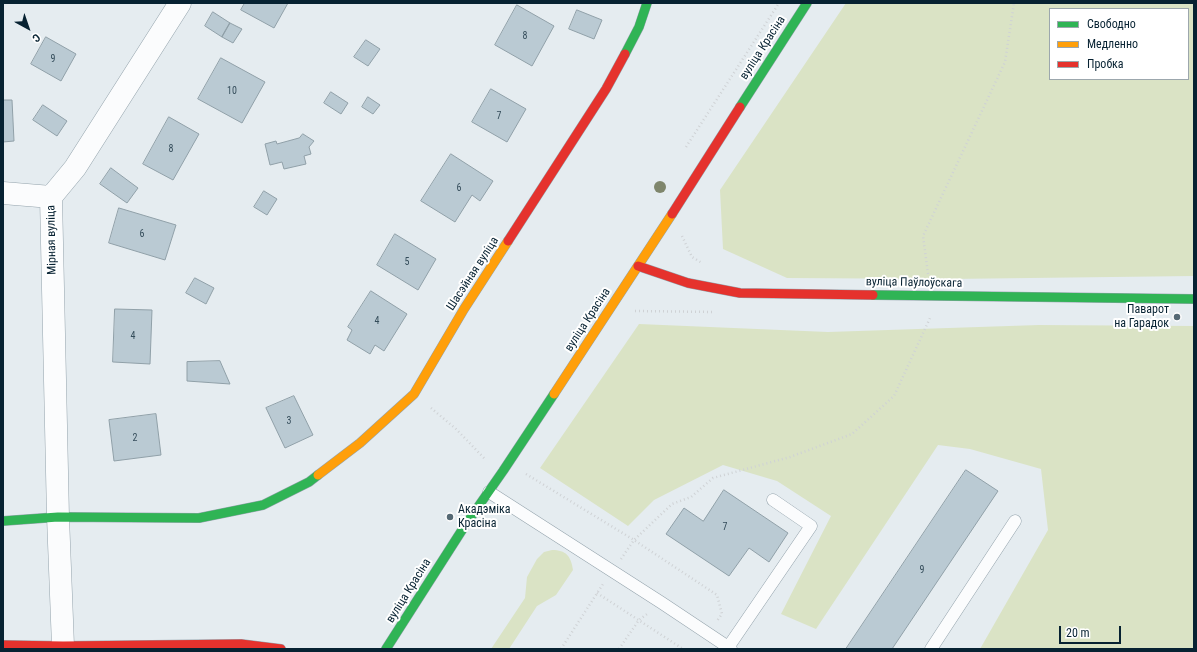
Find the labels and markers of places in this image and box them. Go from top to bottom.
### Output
place label: Паварот на Гарадок [1114,303,1169,331]
marker: Паварот на Гарадок [1172,312,1182,322]
place label: Акадэміка Красіна [458,503,511,531]
marker: Акадэміка Красіна [445,512,455,522]

